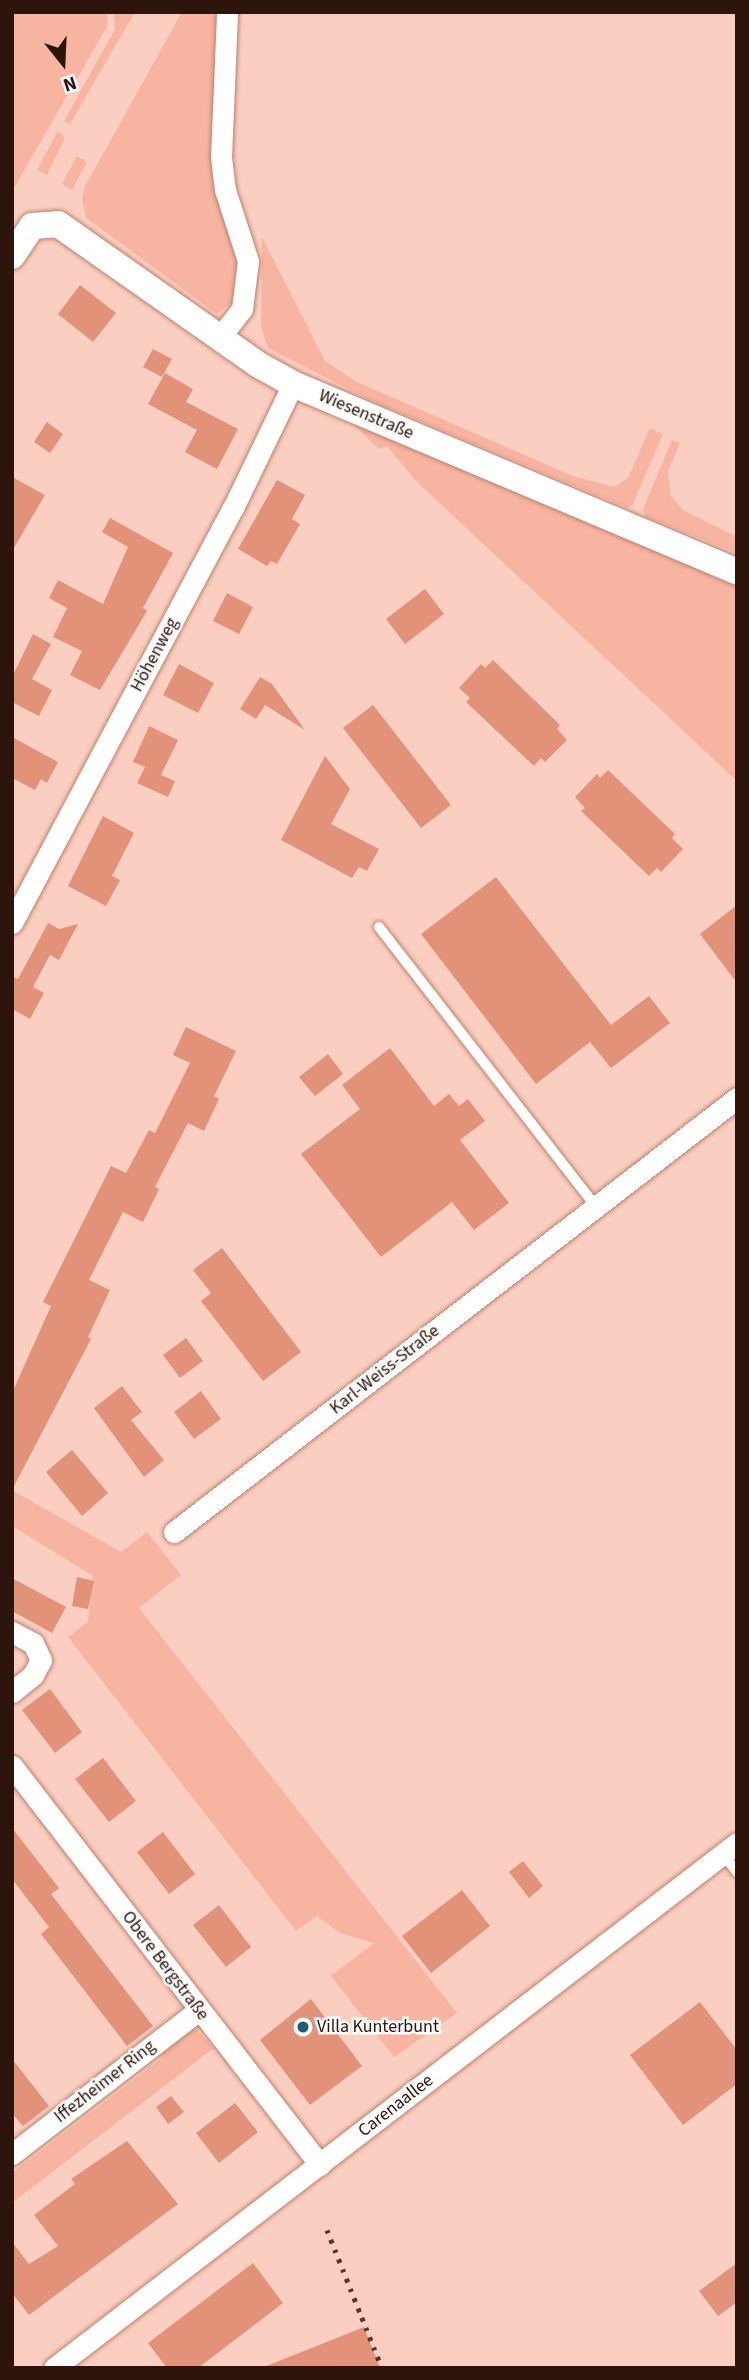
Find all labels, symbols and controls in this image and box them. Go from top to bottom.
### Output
north arrow [28,28,98,98]
text: N [59,69,80,98]
street label: Wiesenstraße [315,385,417,445]
street label: Höhenweg [127,614,183,696]
street label: Karl-Weiss-Straße [326,1320,444,1420]
street label: Obere Bergstraße [117,1907,213,2025]
place label: Villa Kunterbunt [317,2016,439,2038]
marker: Villa Kunterbunt [295,2019,311,2035]
street label: Iffezheimer Ring [50,2036,160,2128]
street label: Carenaallee [354,2070,438,2142]

